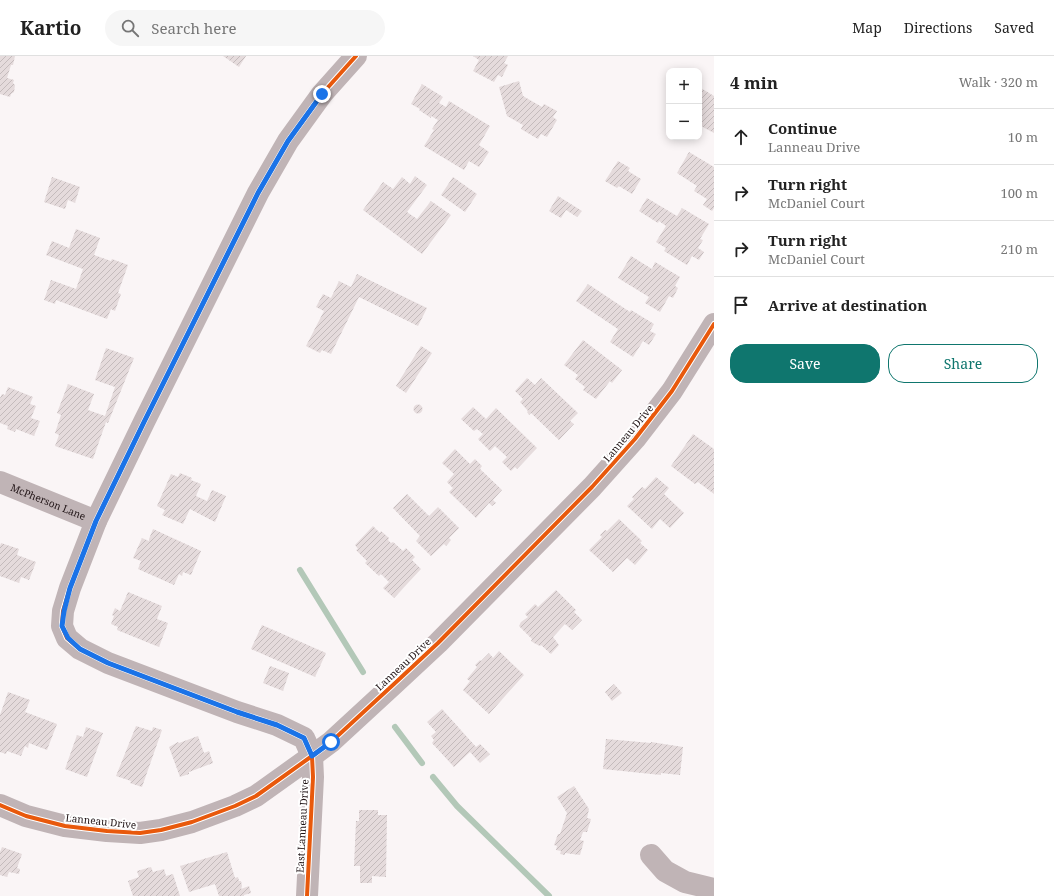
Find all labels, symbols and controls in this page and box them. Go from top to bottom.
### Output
search box [105,10,385,46]
text: Kartio [20,15,81,41]
icon: search [119,17,141,39]
text: Search here [151,18,236,38]
text: Map [852,18,882,37]
text: Directions [904,18,972,37]
text: Saved [994,18,1034,37]
map controls [666,68,702,140]
button: + [666,68,702,104]
text: 4 min [730,71,778,94]
text: Walk · 320 m [959,73,1038,91]
route end [313,85,331,103]
button: − [666,104,702,140]
text: Continue [768,118,837,138]
icon: ahead [730,126,752,148]
text: 10 m [1008,128,1038,146]
text: Lanneau Drive [768,138,860,156]
text: Turn right [768,174,847,194]
icon: right [730,182,752,204]
text: 100 m [1001,184,1038,202]
text: McDaniel Court [768,194,865,212]
text: Turn right [768,230,847,250]
icon: right [730,238,752,260]
text: 210 m [1001,240,1038,258]
text: McDaniel Court [768,250,865,268]
icon: arrive [730,294,752,316]
text: Arrive at destination [768,295,927,315]
button: Save [730,344,880,383]
button: Share [888,344,1038,383]
street label: Lanneau Drive [600,401,656,465]
street label: McPherson Lane [9,480,88,523]
street label: Lanneau Drive [372,635,434,693]
route start [322,733,340,751]
street label: East Lanneau Drive [293,779,311,873]
street label: Lanneau Drive [65,810,137,832]

